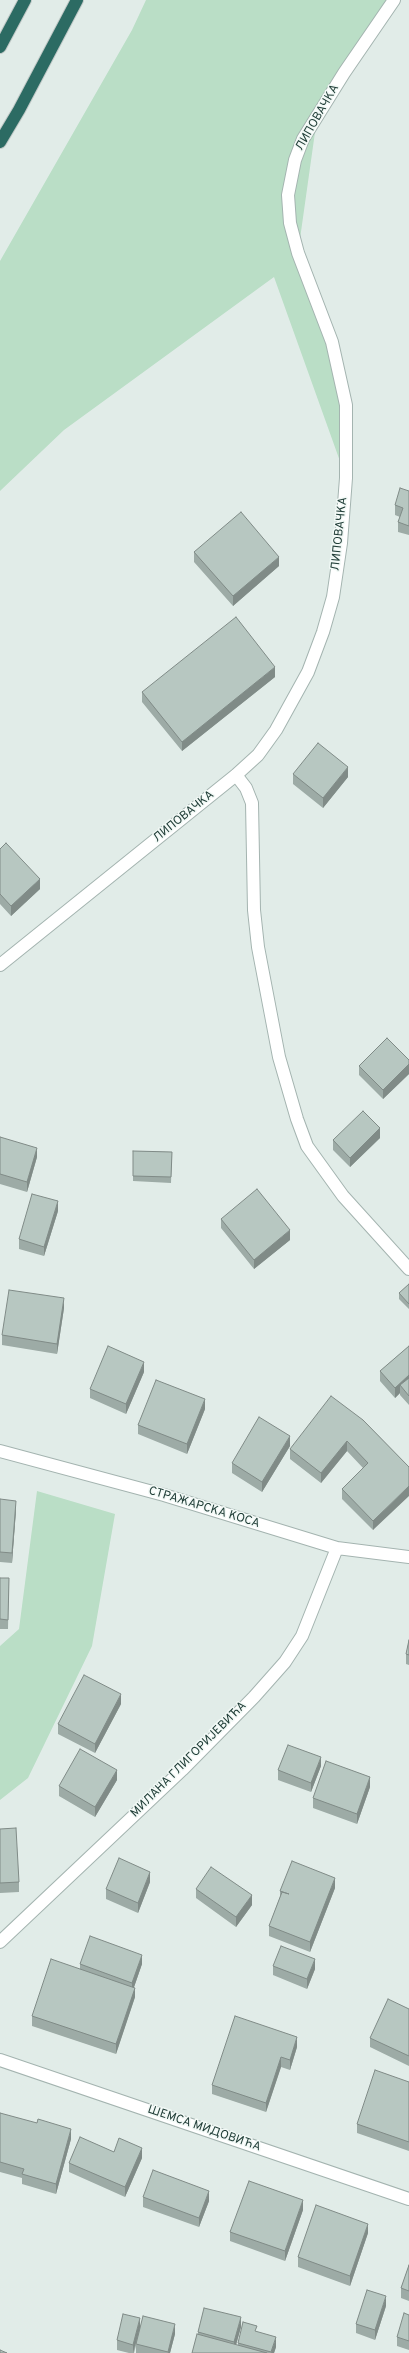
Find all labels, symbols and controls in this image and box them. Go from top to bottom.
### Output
street label: ЛИПОВАЧКА [293,82,343,154]
street label: ЛИПОВАЧКА [329,496,351,572]
street label: ЛИПОВАЧКА [151,788,217,846]
street label: СТРАЖАРСКА КОСА [147,1484,261,1532]
street label: МИЛАНА ГЛИГОРИЈЕВИЋА [128,1699,250,1821]
street label: ШЕМСА МИДОВИЋА [146,2103,262,2155]

